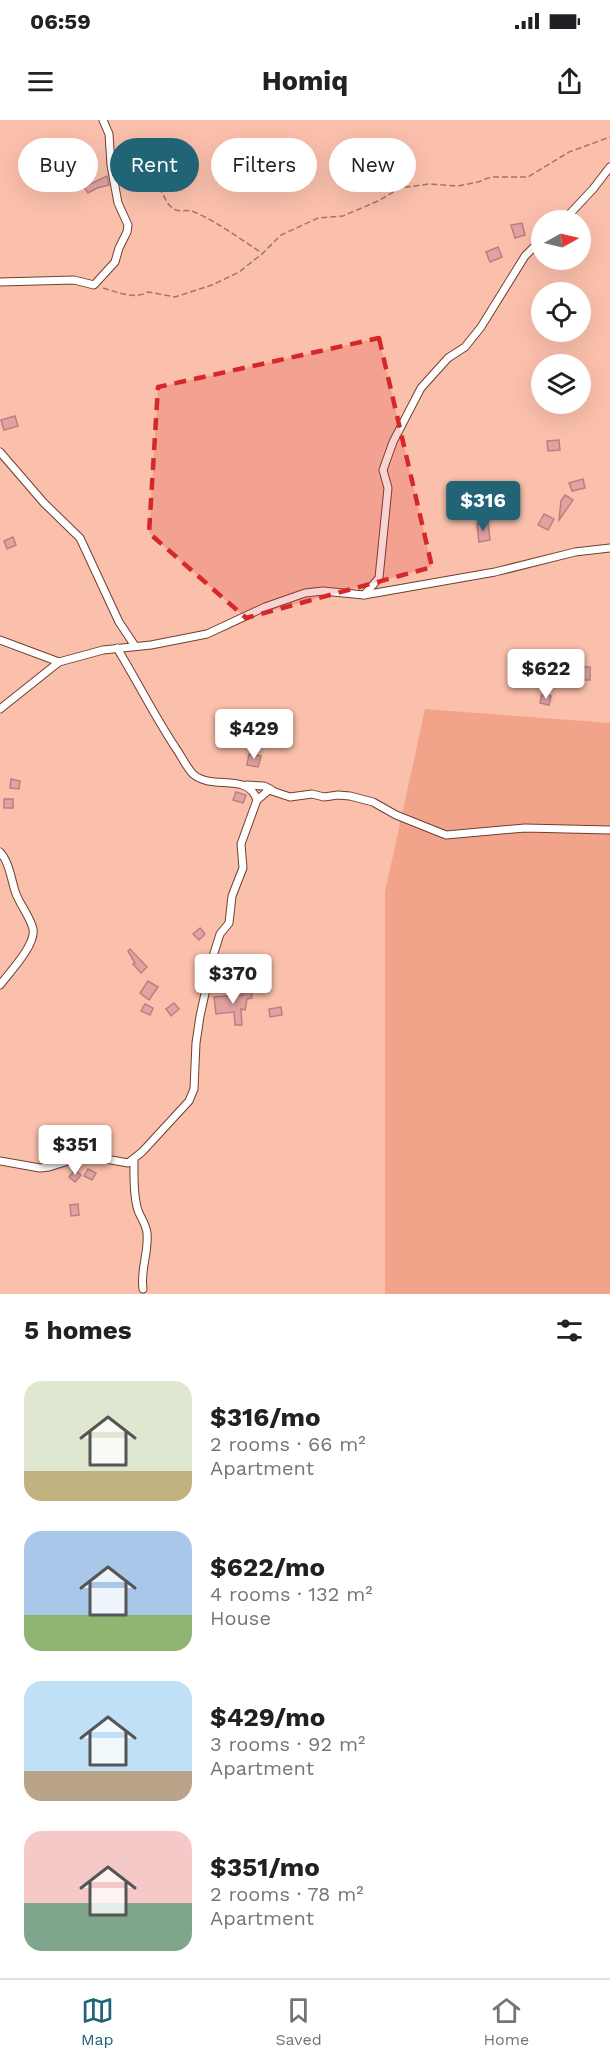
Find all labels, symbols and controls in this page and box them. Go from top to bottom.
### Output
text: 06:59 [30,9,91,34]
icon: menu [24,65,57,98]
text: Homiq [262,65,348,97]
icon: share [553,65,586,98]
chip: Buy [18,138,98,192]
chip: Rent [110,138,199,192]
chip: Filters [211,138,317,192]
chip: New [329,138,416,192]
north arrow [531,210,591,270]
map controls [531,210,591,414]
button: locate [531,282,591,342]
button: layers [531,354,591,414]
pin: $316 [447,481,519,532]
text: $316 [460,488,506,512]
pin: $622 [510,649,582,700]
text: $622 [522,656,570,680]
pin: $429 [218,709,290,760]
text: $429 [229,716,279,740]
pin: $370 [197,954,269,1005]
text: $370 [209,961,257,985]
pin: $351 [39,1125,111,1176]
text: $351 [53,1132,97,1156]
icon: filters [553,1314,586,1347]
text: 5 homes [24,1315,132,1345]
text: $316/mo [210,1402,321,1432]
icon: home [72,1405,144,1477]
text: 2 rooms · 66 m² [210,1432,366,1456]
text: Apartment [210,1456,314,1480]
text: $622/mo [210,1552,325,1582]
icon: home [72,1555,144,1627]
text: 4 rooms · 132 m² [210,1582,373,1606]
text: House [210,1606,271,1630]
text: $429/mo [210,1702,325,1732]
icon: home [72,1705,144,1777]
text: 3 rooms · 92 m² [210,1732,365,1756]
text: Apartment [210,1756,314,1780]
text: $351/mo [210,1852,320,1882]
icon: home [72,1855,144,1927]
text: 2 rooms · 78 m² [210,1882,364,1906]
text: Apartment [210,1906,314,1930]
tab: Map [81,1994,114,2049]
tab: Saved [275,1994,322,2049]
tab: Home [483,1994,529,2049]

